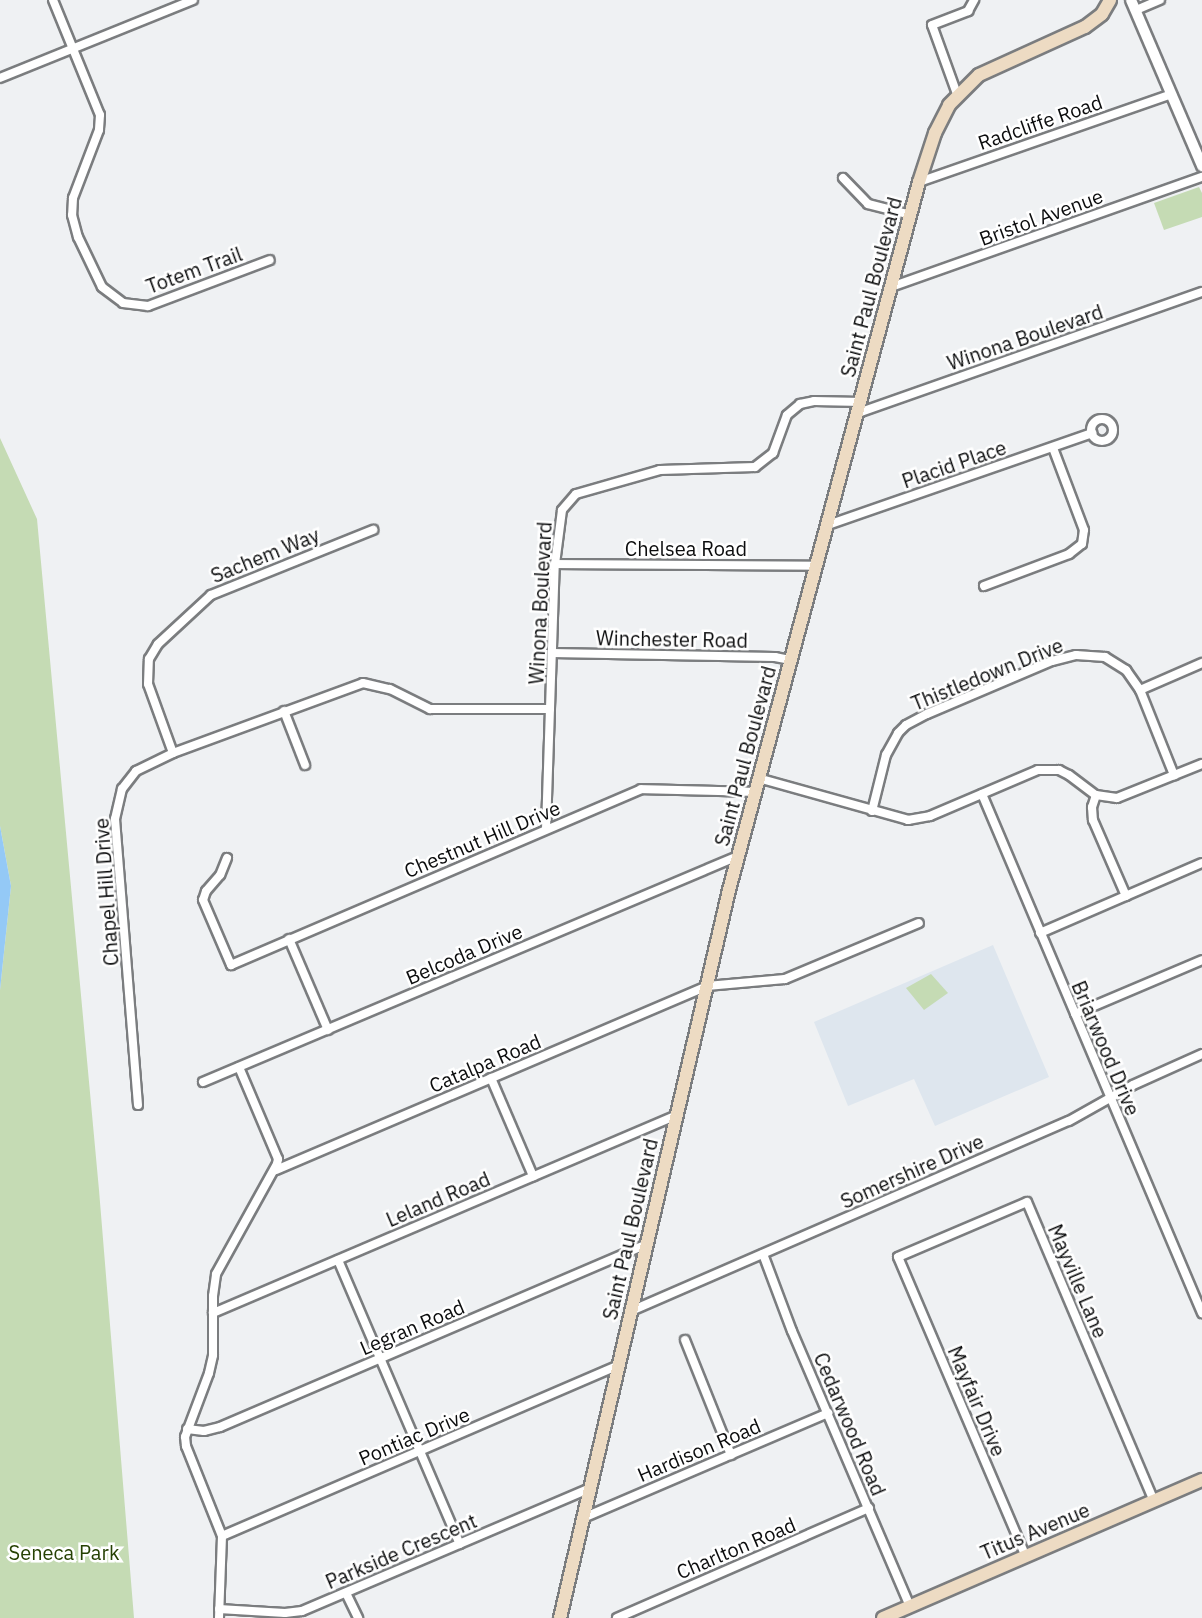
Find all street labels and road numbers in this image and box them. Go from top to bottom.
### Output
street label: Radcliffe Road [975,90,1105,154]
street label: Bristol Avenue [976,183,1106,251]
street label: Saint Paul Boulevard [835,194,907,380]
street label: Totem Trail [143,242,245,298]
street label: Winona Boulevard [944,299,1106,375]
street label: Placid Place [899,435,1009,493]
street label: Winona Boulevard [524,521,556,685]
street label: Sachem Way [207,522,323,588]
street label: Chelsea Road [625,536,747,560]
street label: Winchester Road [596,626,748,652]
street label: Thistledown Drive [908,633,1066,715]
street label: Saint Paul Boulevard [709,663,781,849]
street label: Chestnut Hill Drive [400,795,564,883]
street label: Chapel Hill Drive [89,817,123,967]
street label: Belcoda Drive [402,919,526,989]
street label: Briarwood Drive [1067,977,1145,1119]
street label: Catalpa Road [425,1029,545,1097]
street label: Somershire Drive [837,1129,987,1213]
street label: Saint Paul Boulevard [597,1136,663,1322]
street label: Leland Road [382,1166,494,1232]
street label: Mayville Lane [1043,1221,1113,1341]
street label: Legran Road [356,1294,468,1360]
street label: Mayfair Drive [943,1342,1011,1460]
street label: Cedarwood Road [809,1349,891,1499]
street label: Pontiac Drive [355,1402,473,1470]
street label: Hardison Road [634,1413,764,1487]
street label: Titus Avenue [977,1497,1093,1565]
street label: Parkside Crescent [322,1508,480,1594]
street label: Charlton Road [673,1512,799,1584]

